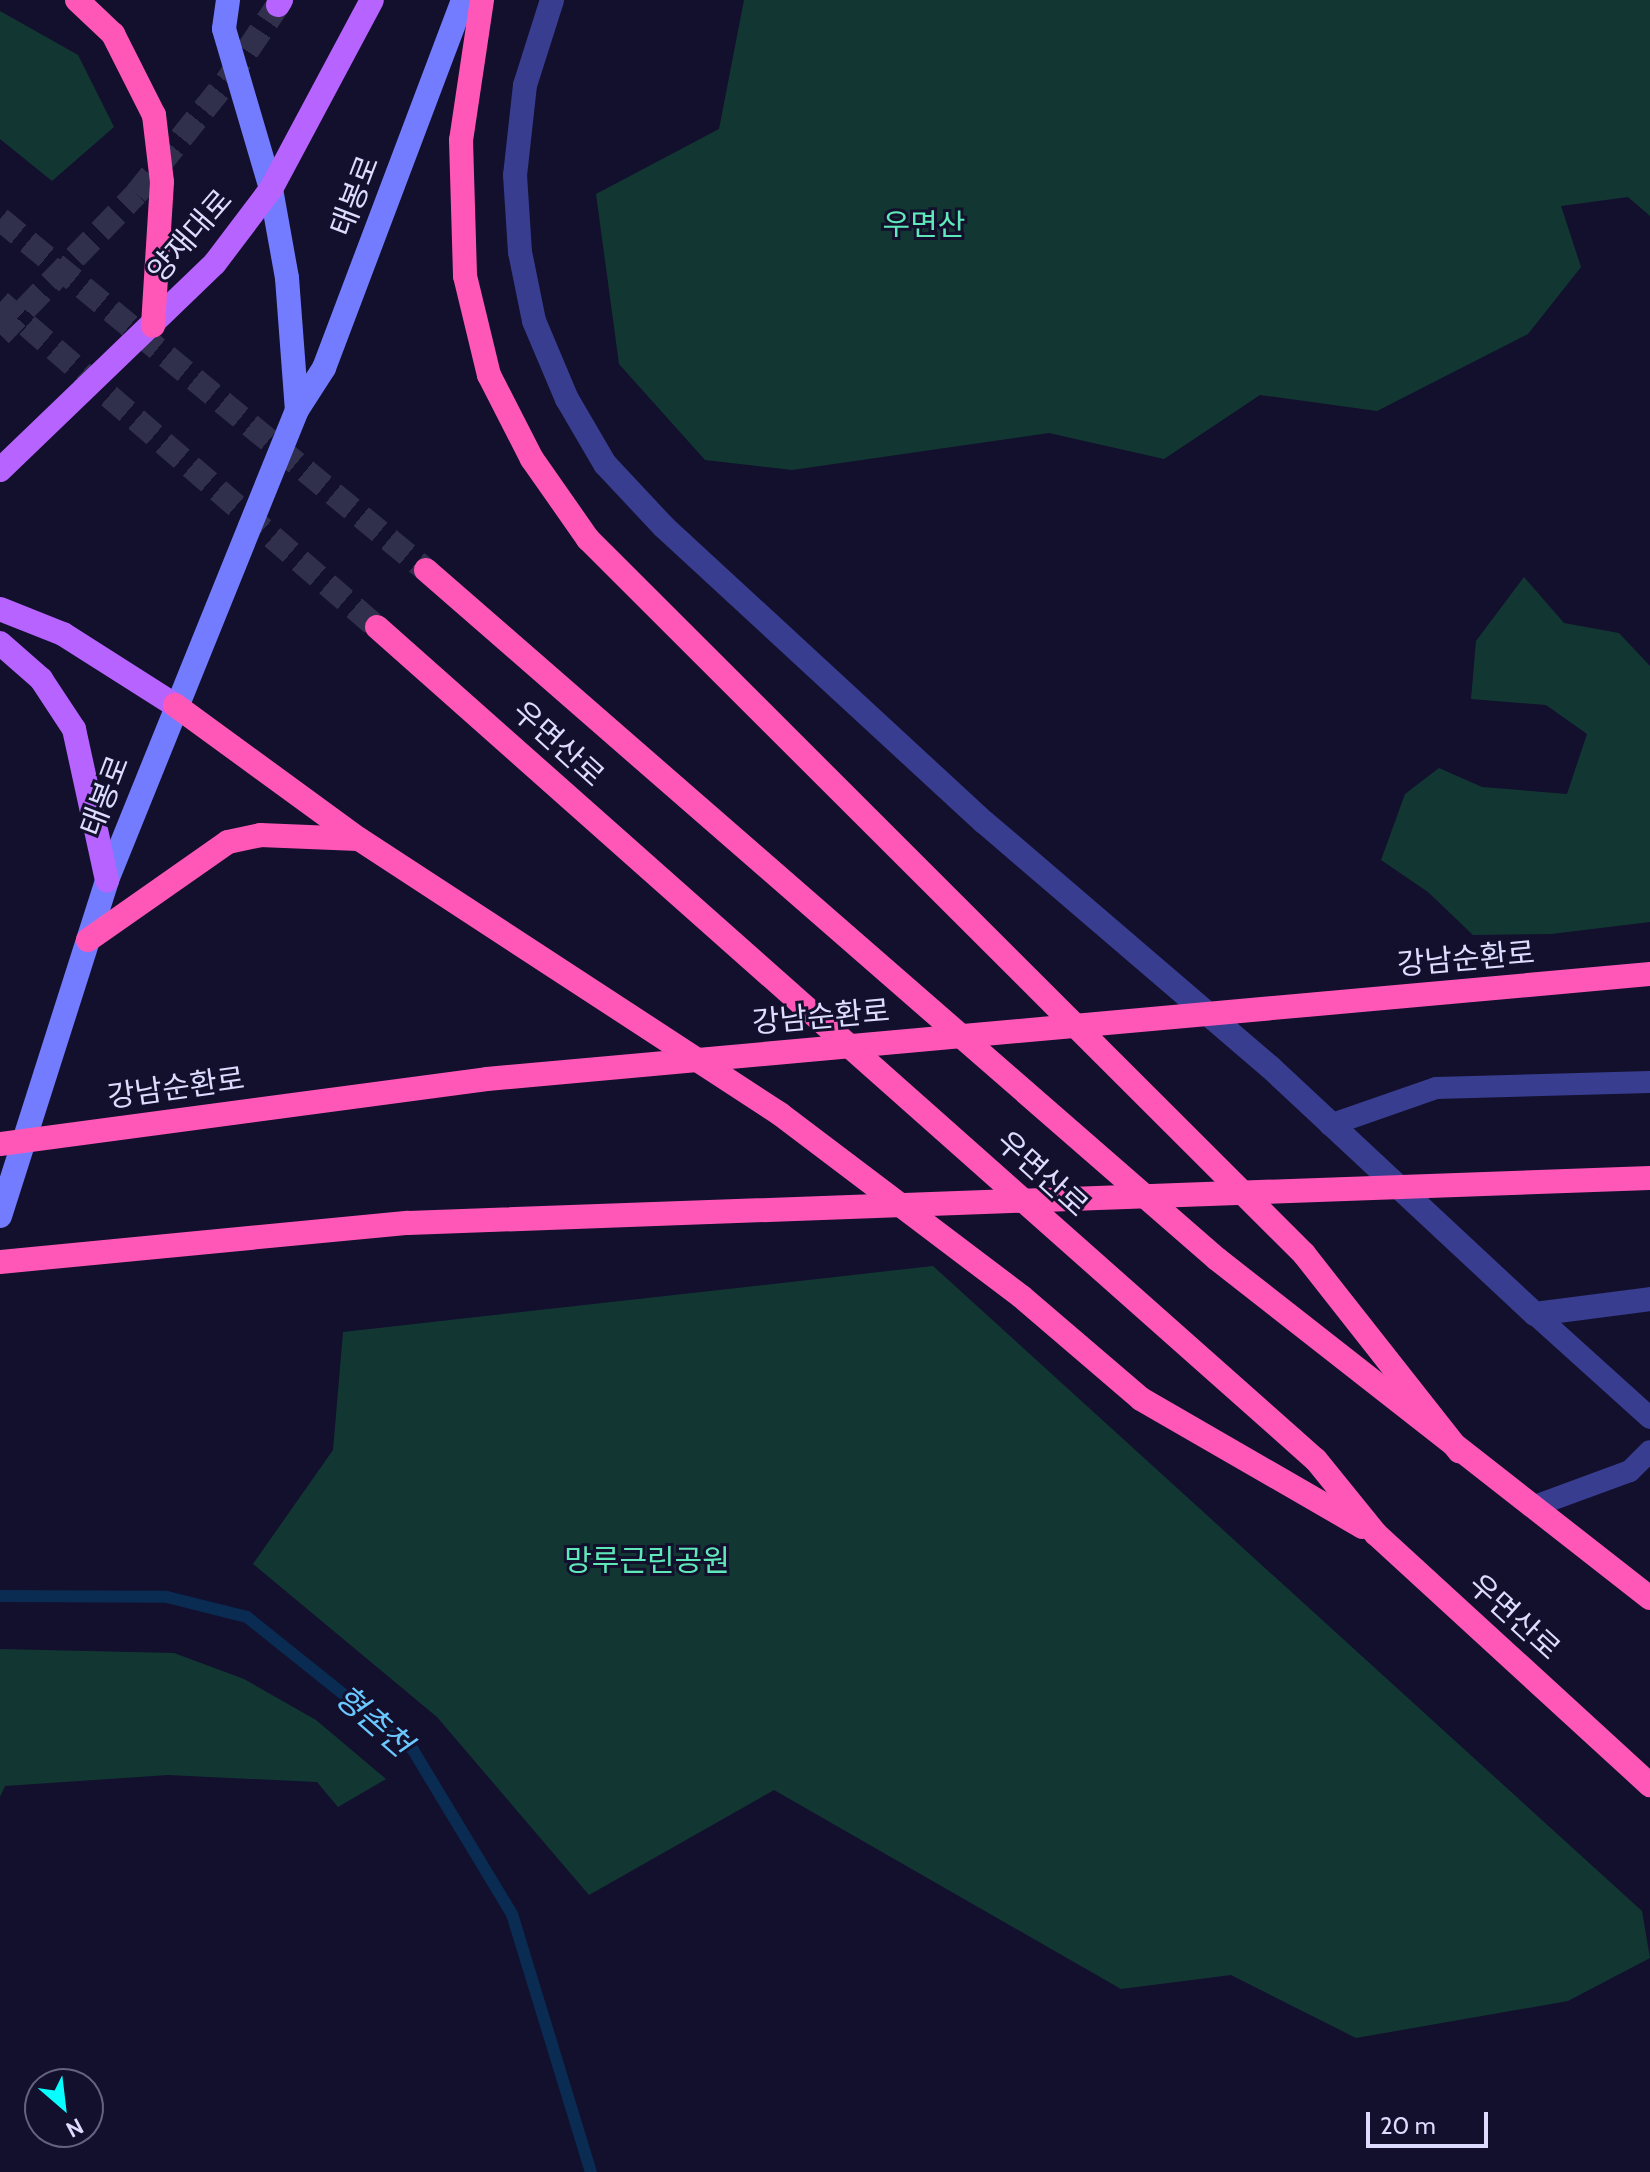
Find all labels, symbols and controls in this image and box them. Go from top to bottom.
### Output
street label: 태봉로 [323,151,387,241]
street label: 양재대로 [140,183,240,289]
park label: 우면산 [883,207,965,243]
street label: 우면산로 [505,694,611,794]
street label: 태봉로 [73,751,137,841]
street label: 강남순환로 [1396,935,1536,983]
street label: 강남순환로 [751,993,891,1041]
street label: 강남순환로 [105,1061,247,1115]
street label: 우면산로 [989,1124,1095,1224]
park label: 망루근린공원 [564,1543,730,1579]
street label: 우면산로 [1461,1567,1567,1667]
water label: 형촌천 [327,1678,419,1764]
north arrow [24,2068,104,2148]
scale bar [1370,2096,1492,2146]
text: 20 m [1380,2111,1436,2140]
text: N [61,2112,88,2143]

